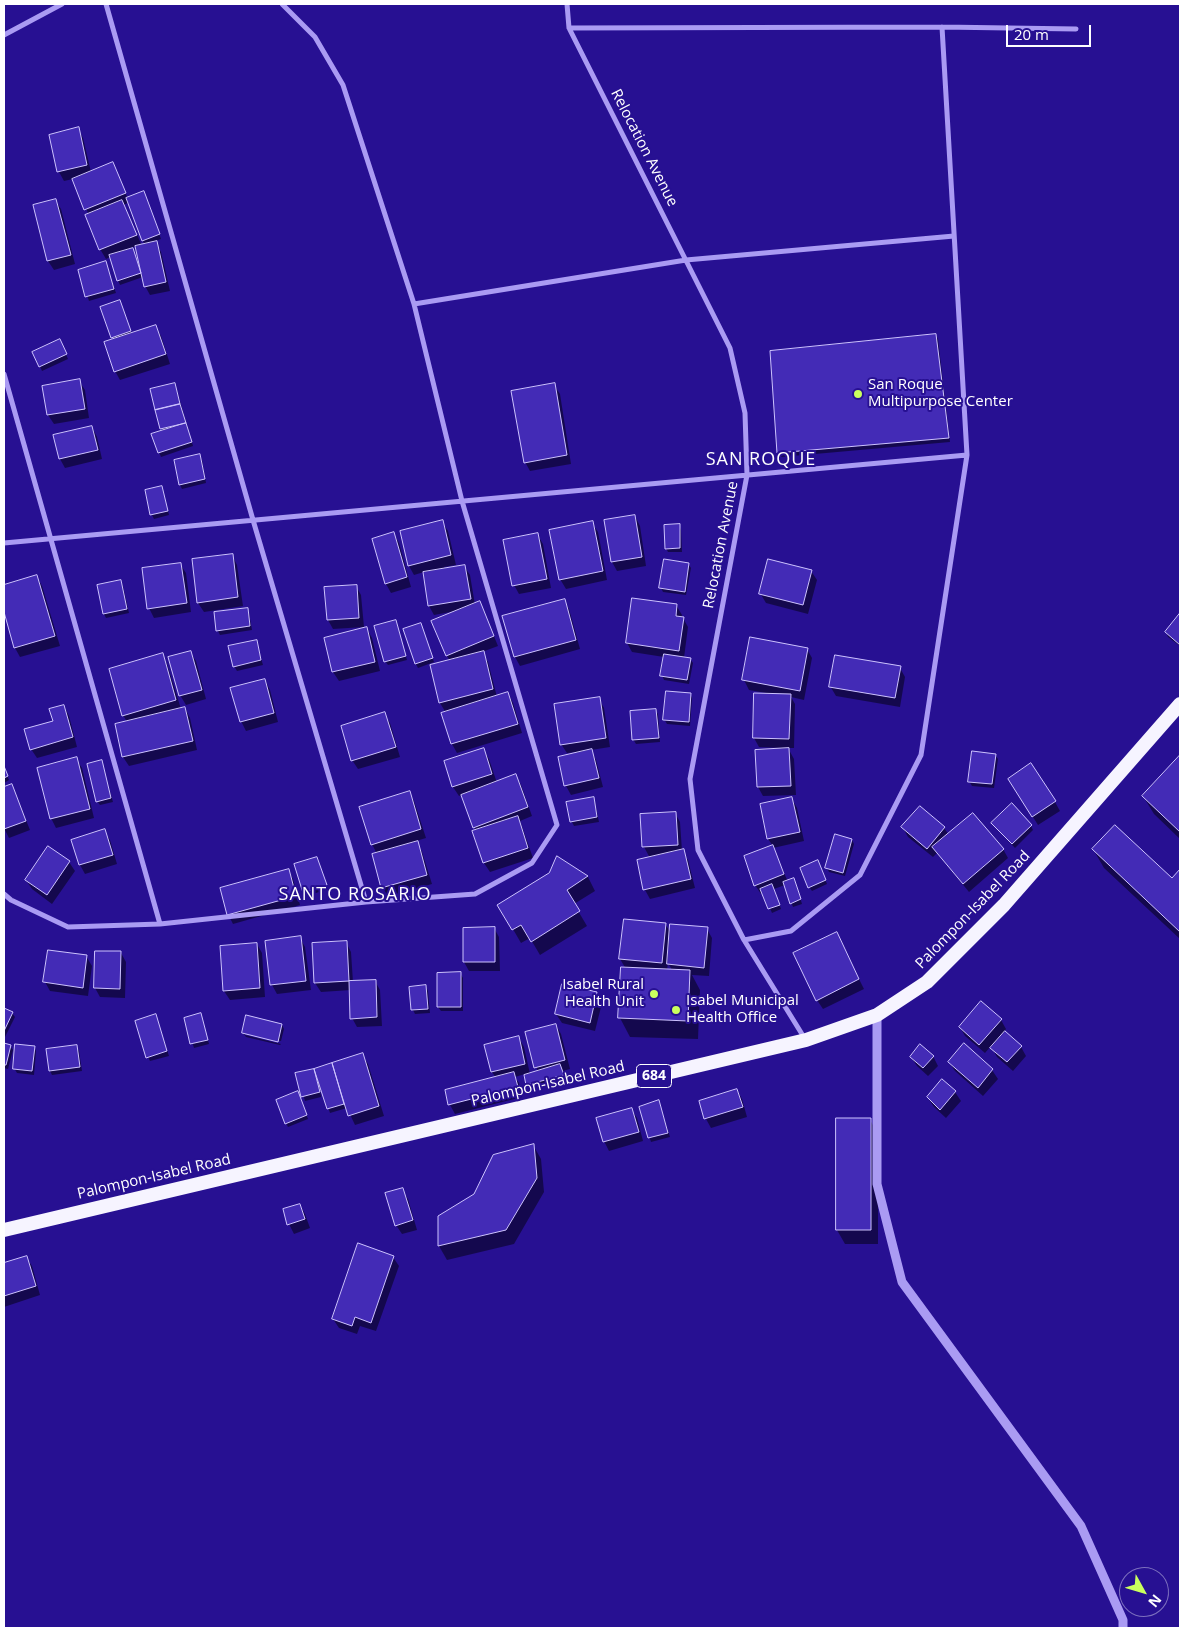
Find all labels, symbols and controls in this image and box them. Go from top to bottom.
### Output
scale bar [1009,15,1094,47]
text: 20 m [1014,24,1049,44]
street label: Relocation Avenue [607,86,681,210]
place label: San Roque Multipurpose Center [868,376,1013,411]
marker: San Roque Multipurpose Center [852,388,864,400]
district label: SAN ROQUE [705,449,817,471]
street label: Relocation Avenue [700,480,742,610]
street label: Palompon-Isabel Road [912,847,1034,973]
district label: SANTO ROSARIO [277,884,433,906]
place label: Isabel Rural Health Unit [562,976,644,1011]
marker: Isabel Rural Health Unit [648,988,660,1000]
place label: Isabel Municipal Health Office [686,992,799,1027]
marker: Isabel Municipal Health Office [670,1004,682,1016]
street label: Palompon-Isabel Road [469,1058,627,1110]
road number: 684 [636,1064,672,1088]
street label: Palompon-Isabel Road [75,1151,233,1203]
north arrow [1119,1567,1169,1617]
text: N [1144,1591,1166,1612]

